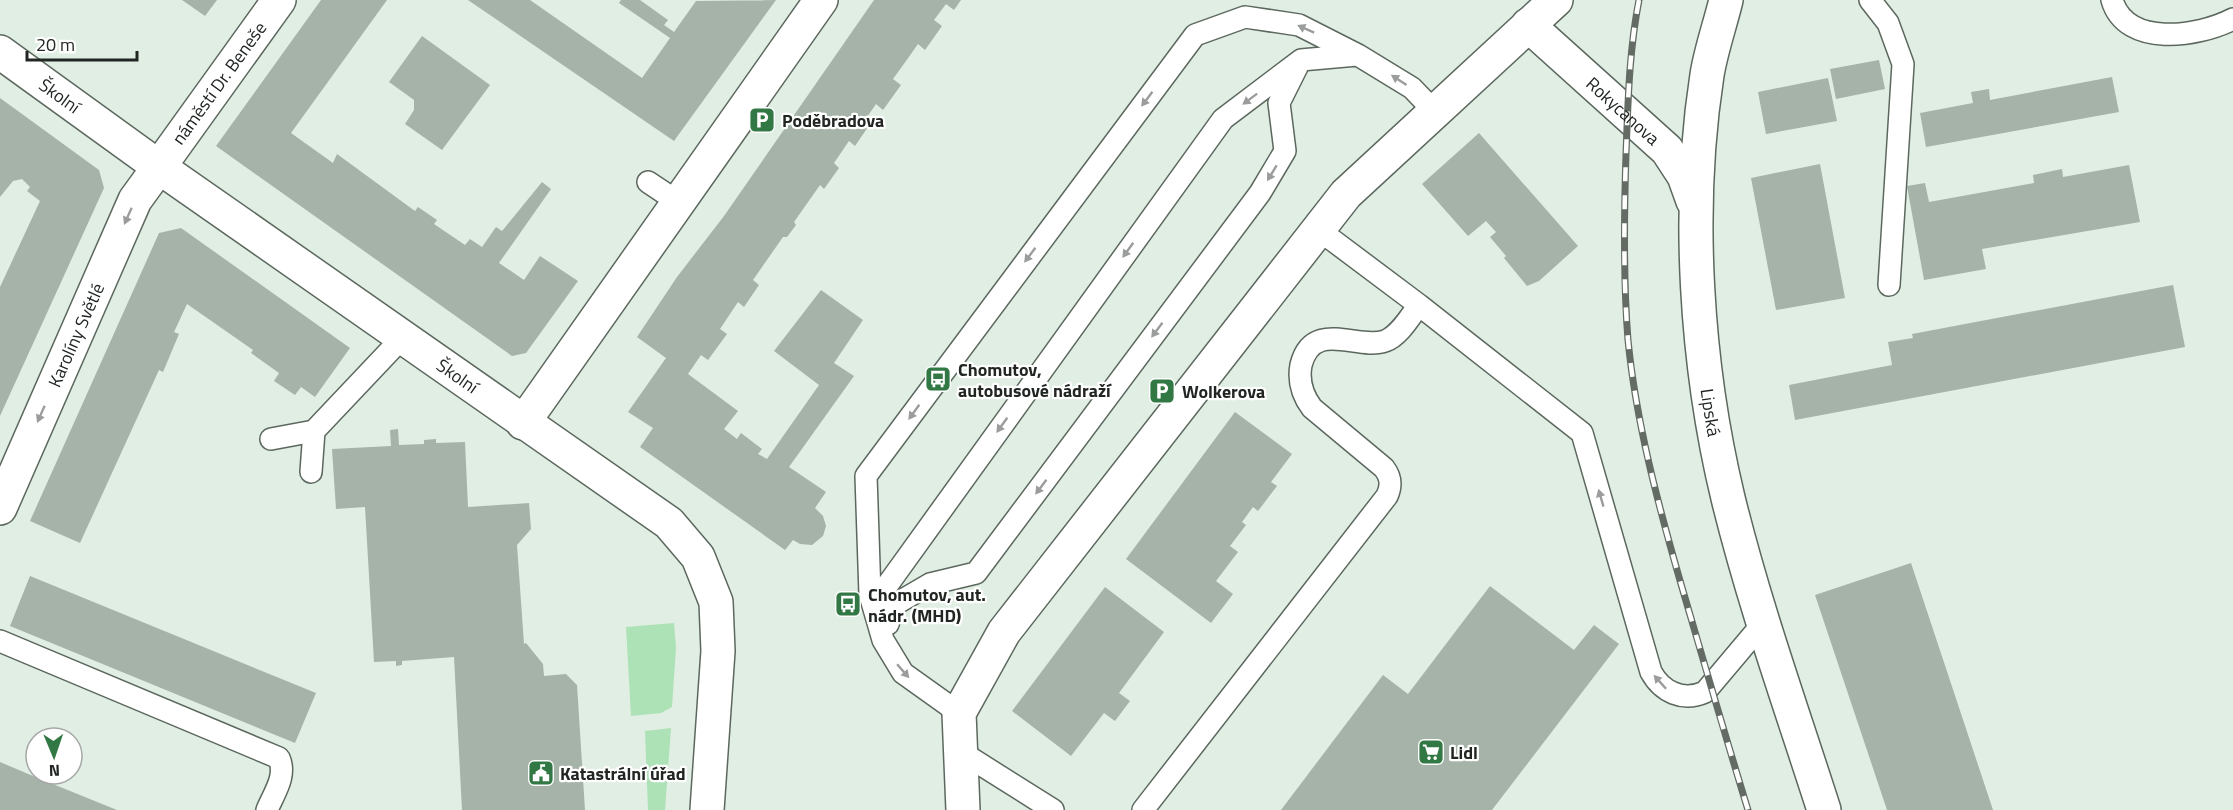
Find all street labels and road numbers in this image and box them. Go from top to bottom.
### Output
street label: náměstí Dr. Beneše [165,16,273,150]
street label: Rokycanova [1580,70,1666,151]
street label: Školní [34,71,88,121]
street label: Karolíny Světlé [41,278,111,392]
street label: Školní [431,351,486,401]
street label: Lipská [1694,387,1728,438]

